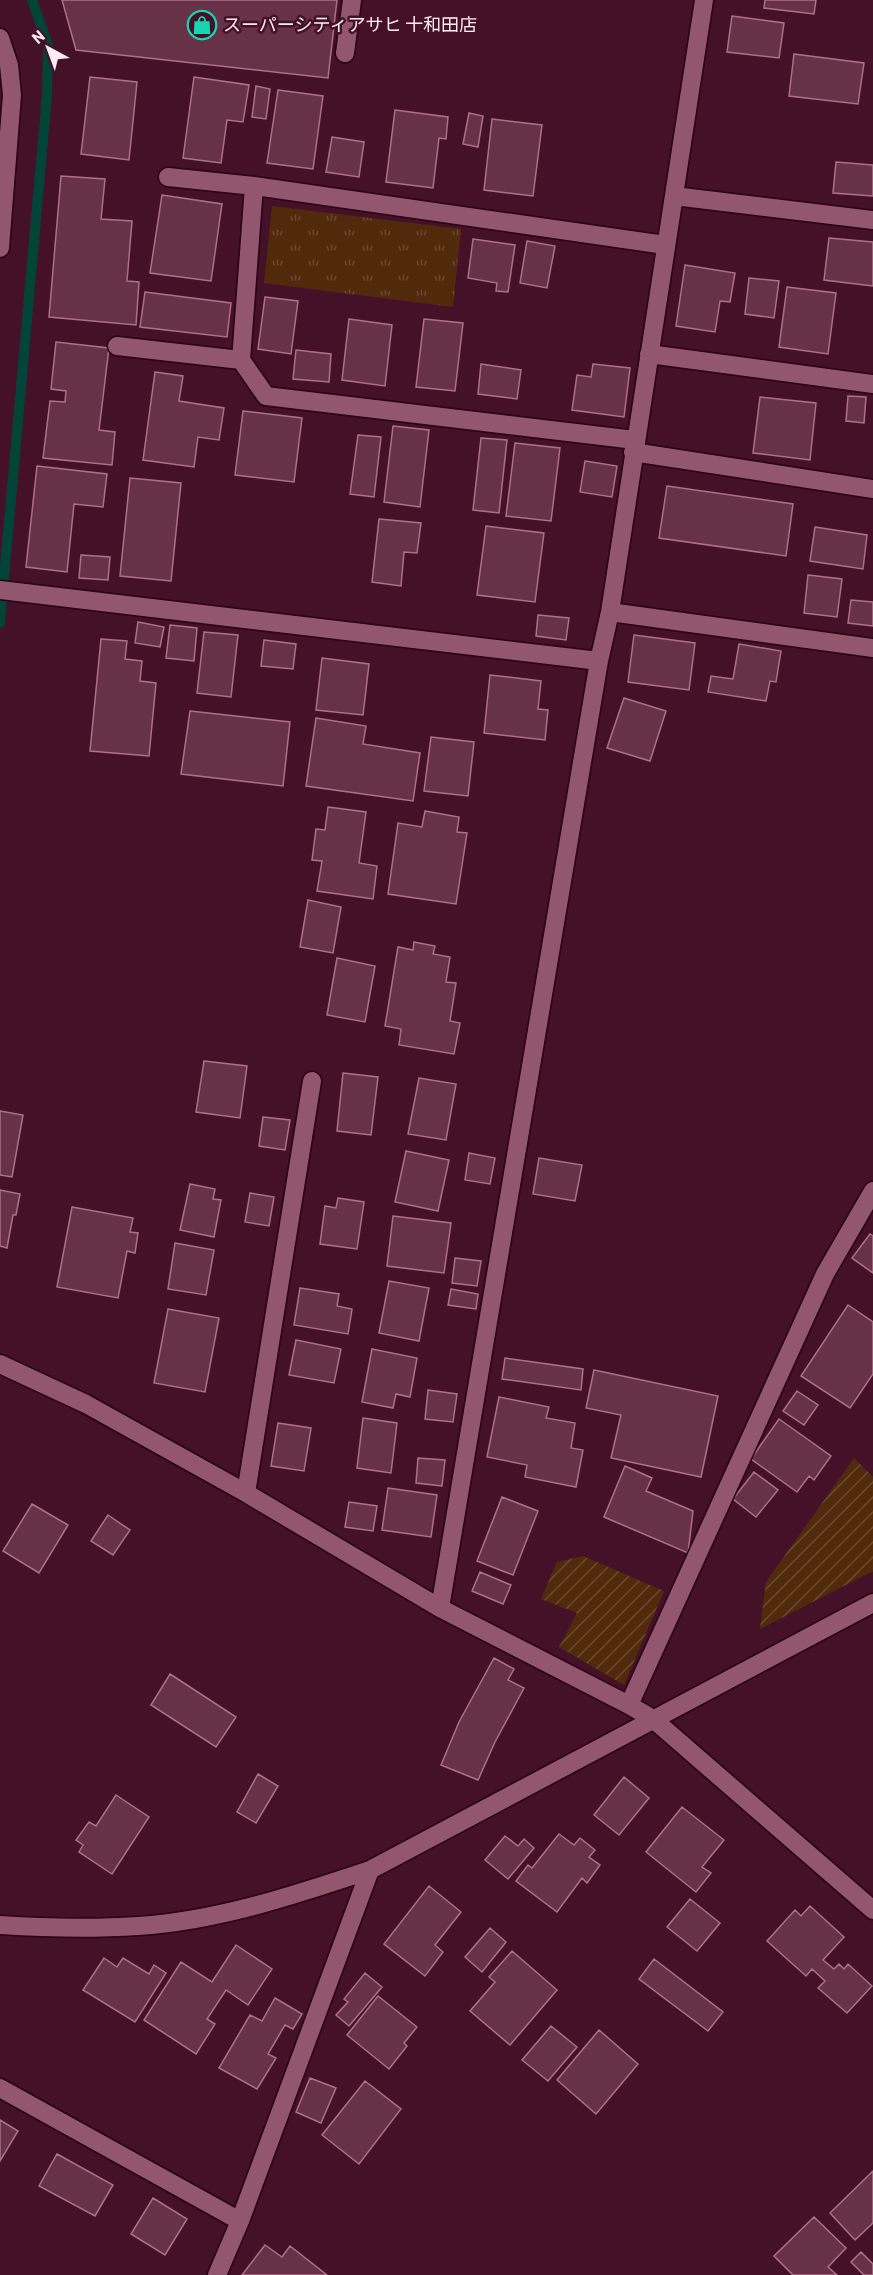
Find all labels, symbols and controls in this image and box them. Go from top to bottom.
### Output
shop icon: スーパーシティアサヒ 十和田店 [186,9,218,41]
place label: スーパーシティアサヒ 十和田店 [223,13,477,35]
north arrow [18,18,78,78]
text: N [28,26,48,47]

